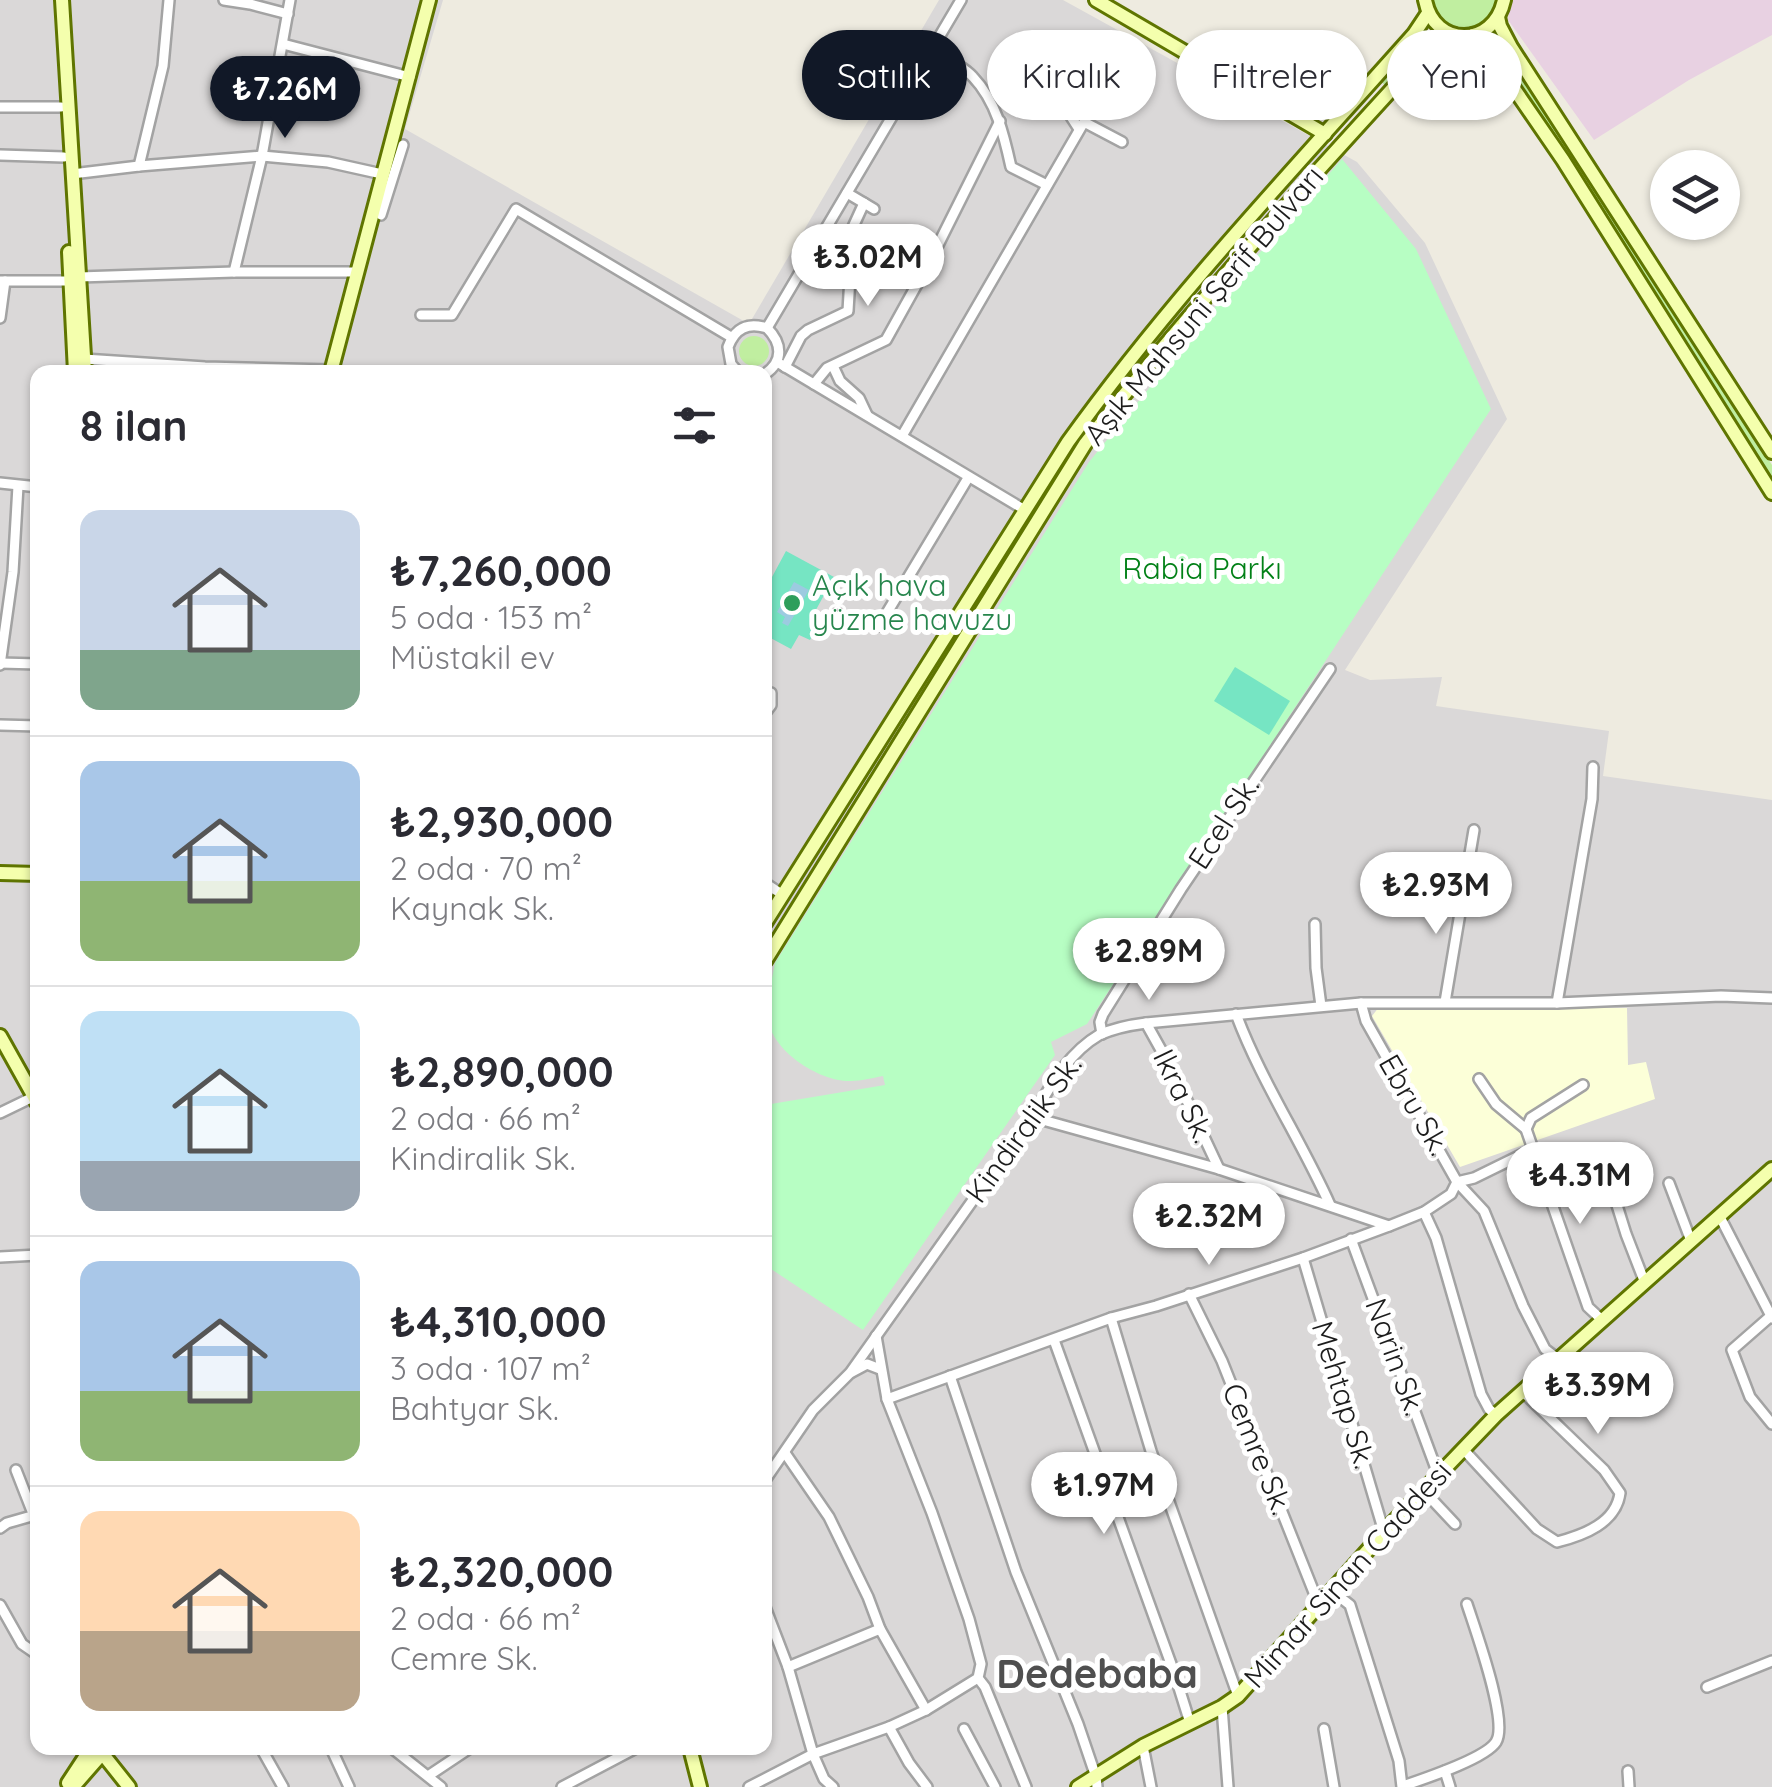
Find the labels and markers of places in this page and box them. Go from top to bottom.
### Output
pin: ₺7.26M [204,56,366,141]
pin: ₺3.02M [787,224,949,309]
place label: Açık hava yüzme havuzu [812,566,1012,638]
marker: Açık hava yüzme havuzu [781,592,803,614]
pin: ₺2.93M [1355,852,1517,937]
pin: ₺2.89M [1068,918,1230,1003]
pin: ₺4.31M [1499,1142,1661,1227]
pin: ₺2.32M [1128,1183,1290,1268]
pin: ₺3.39M [1517,1352,1679,1437]
pin: ₺1.97M [1023,1452,1185,1537]

